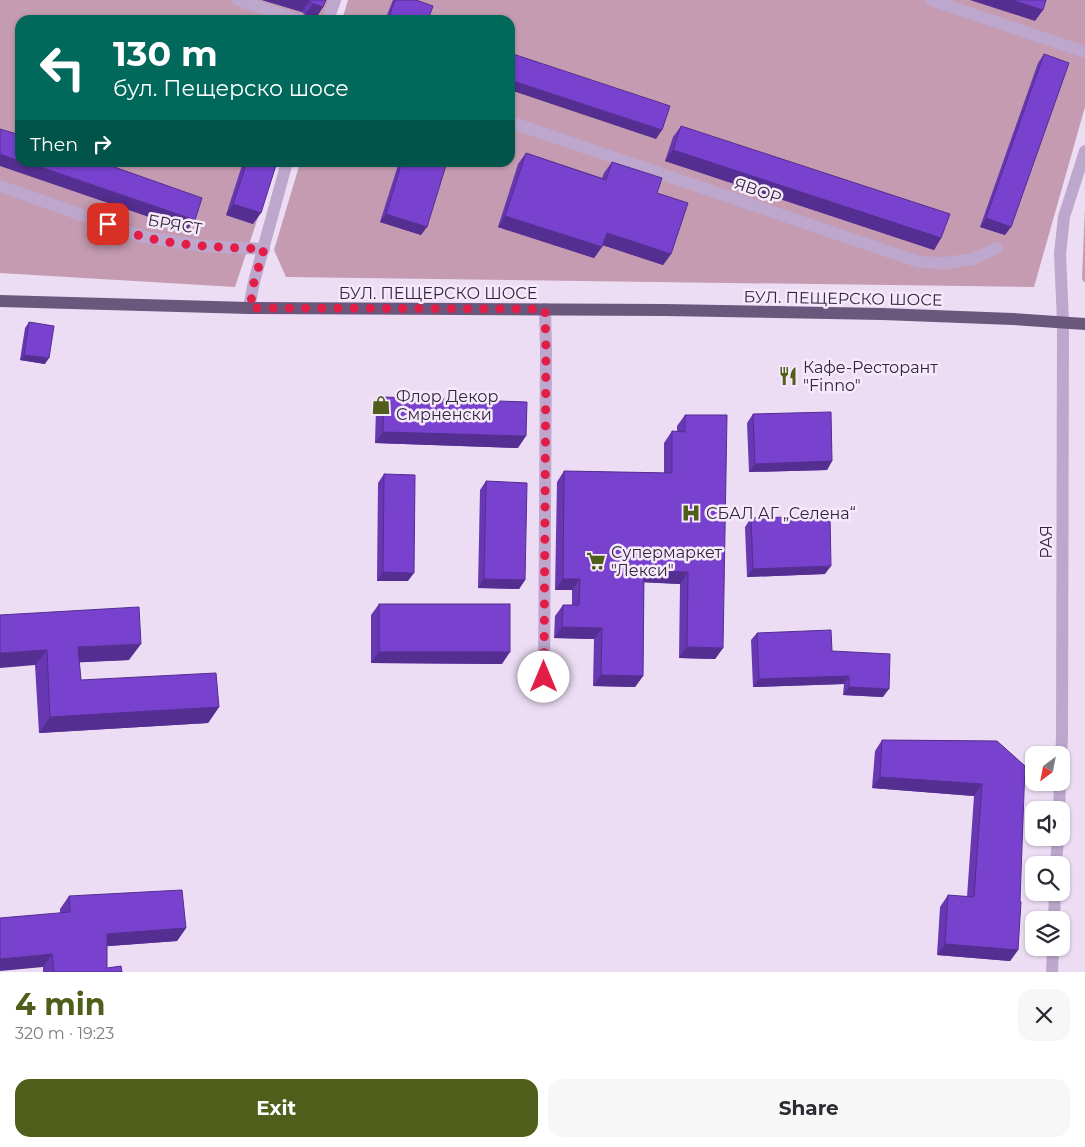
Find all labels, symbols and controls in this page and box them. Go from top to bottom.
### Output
text: 130 m [113,32,218,75]
icon: left [30,35,95,100]
text: бул. Пещерско шосе [113,75,349,102]
icon: right [88,130,116,158]
text: Then [30,133,78,156]
street label: ЯВОР [732,174,784,207]
pin [87,203,129,245]
icon: arrive [94,210,122,238]
street label: БРЯСТ [146,210,204,239]
street label: БУЛ. ПЕЩЕРСКО ШОСЕ [339,284,537,303]
street label: БУЛ. ПЕЩЕРСКО ШОСЕ [744,287,942,310]
place label: Кафе-Ресторант "Finno" [803,358,938,395]
restaurant icon: Кафе-Ресторант "Finno" [777,365,799,387]
place label: Флор Декор Смрненски [396,387,498,424]
shop icon: Флор Декор Смрненски [370,394,392,416]
hospital icon: СБАЛ АГ „Селена“ [680,502,702,524]
place label: СБАЛ АГ „Селена“ [706,504,856,523]
street label: РАЯ [1037,525,1056,559]
place label: Супермаркет "Лекси" [611,543,723,580]
supermarket icon: Супермаркет "Лекси" [585,550,607,572]
position arrow [517,650,569,702]
north arrow [1025,746,1070,791]
map controls [1025,746,1070,956]
button: sound [1025,801,1070,846]
button: search [1025,856,1070,901]
button: layers [1025,911,1070,956]
text: 4 min [15,986,105,1023]
button: close [1018,989,1070,1041]
text: 320 m · 19:23 [15,1024,114,1043]
button: Exit [15,1079,538,1137]
button: Share [548,1079,1070,1137]

